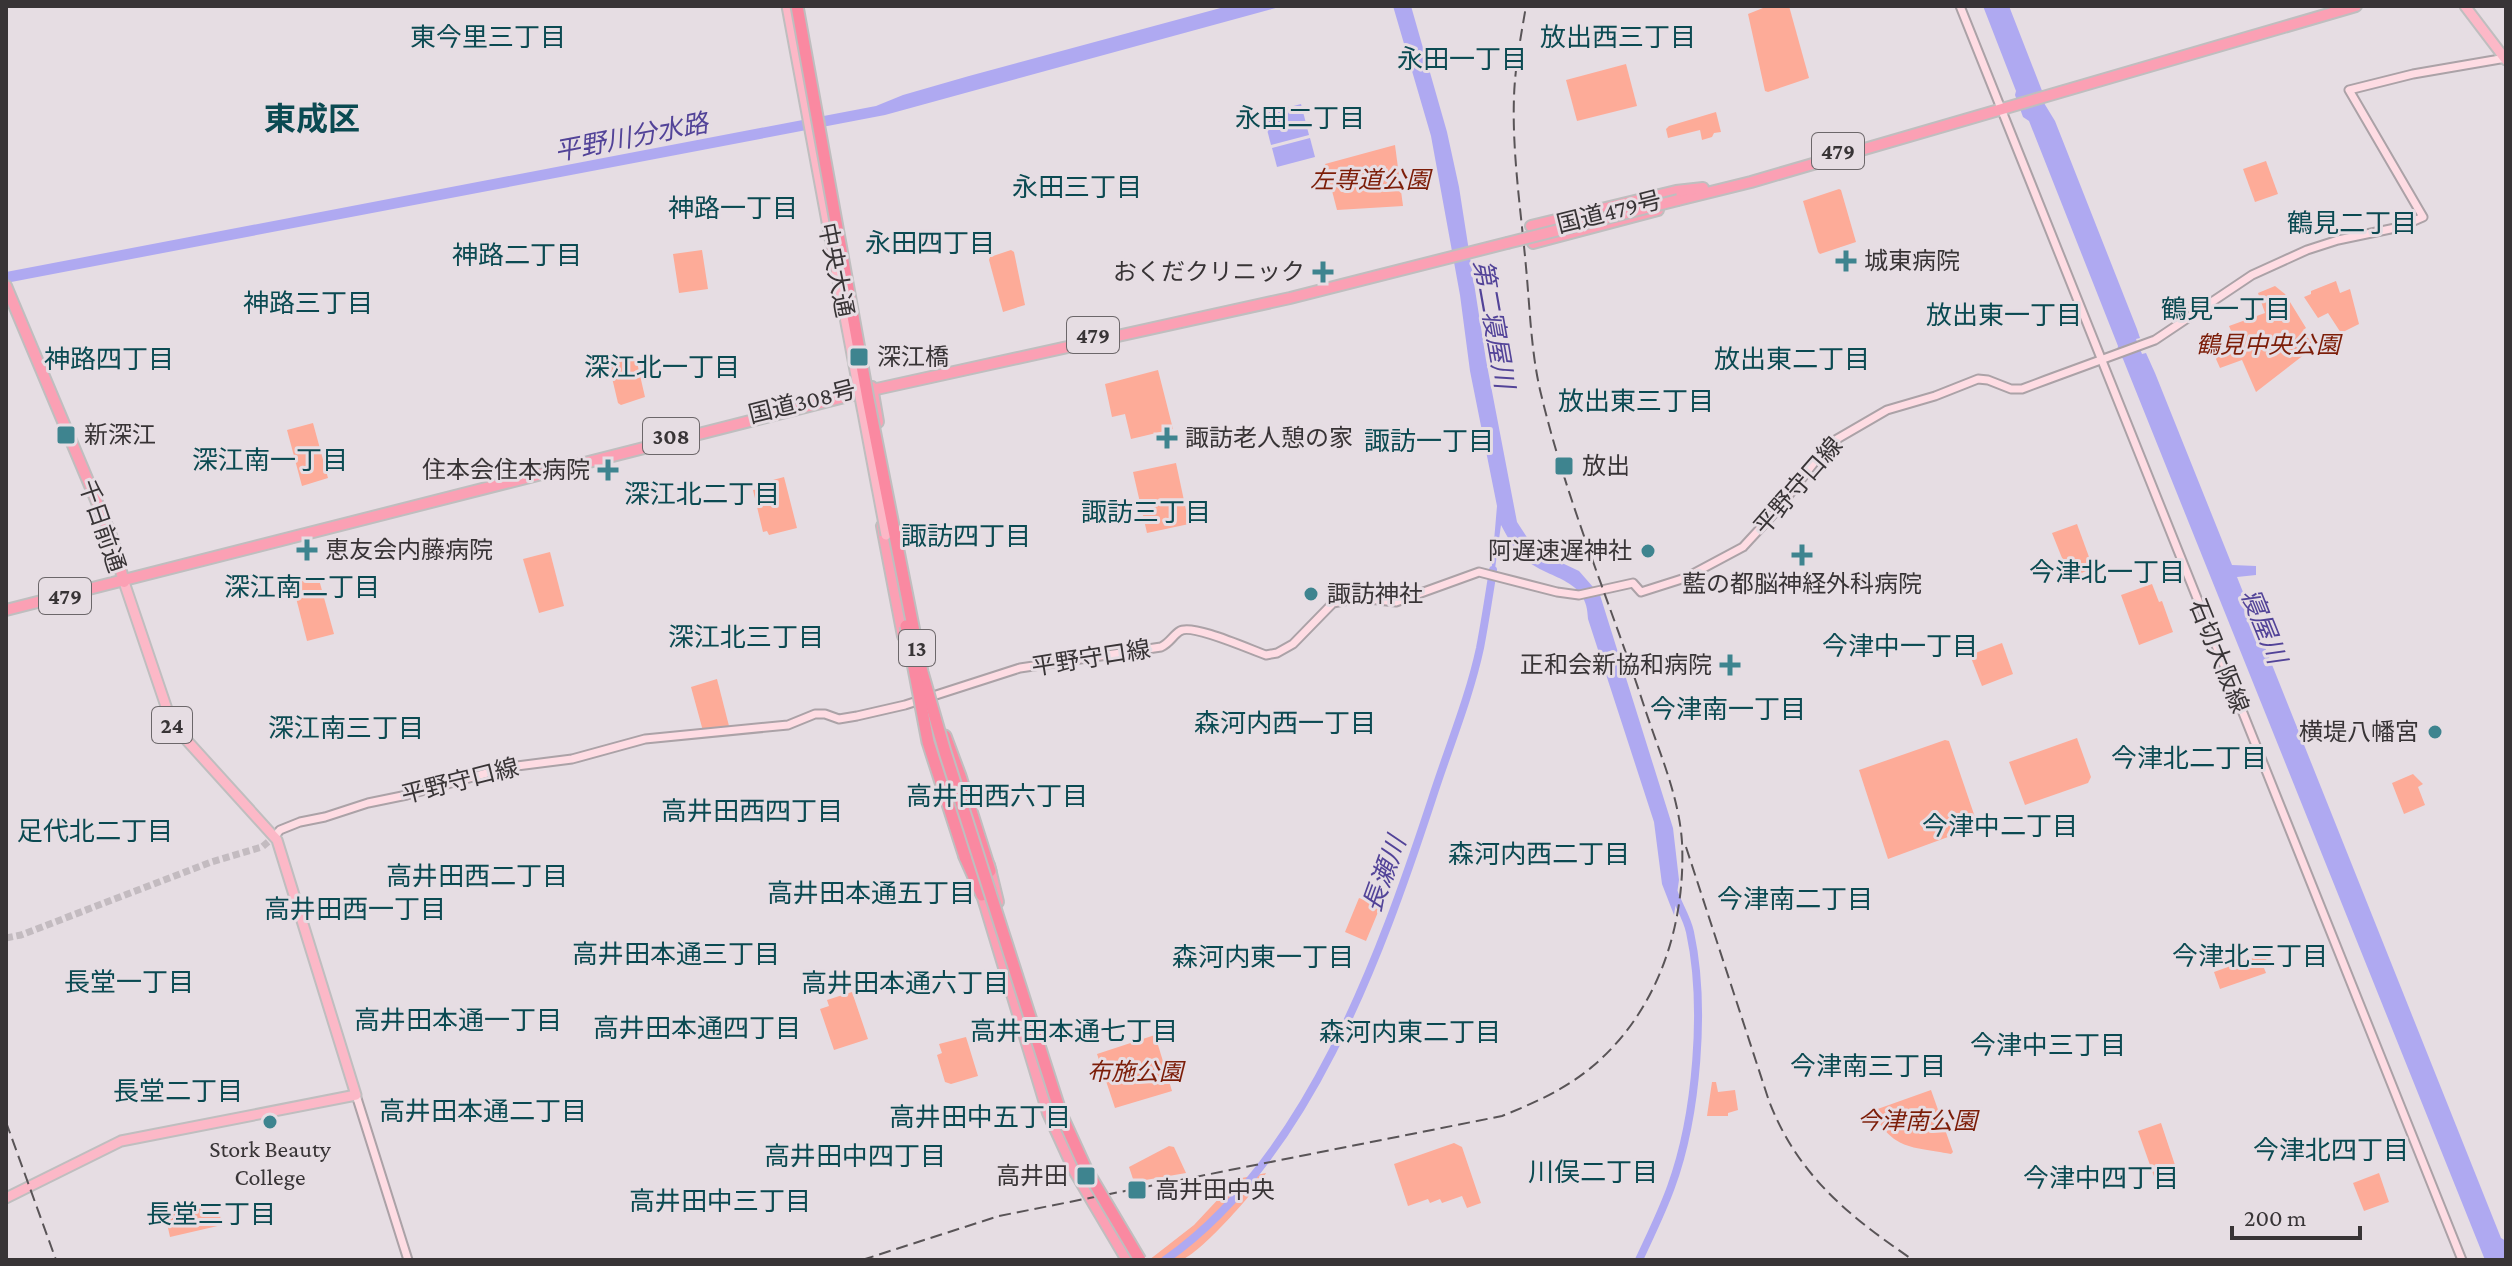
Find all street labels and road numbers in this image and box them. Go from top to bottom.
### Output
road number: 479 [1812,133,1864,169]
street label: 国道479号 [1554,185,1664,238]
street label: 中央大通 [814,220,859,320]
road number: 479 [1067,317,1119,353]
street label: 国道308号 [745,375,858,428]
road number: 308 [643,418,699,454]
street label: 平野守口線 [1748,432,1847,540]
street label: 千日前通 [74,476,131,576]
road number: 479 [39,578,91,614]
street label: 石切大阪線 [2184,595,2254,717]
road number: 13 [899,630,935,666]
street label: 平野守口線 [1030,635,1152,680]
road number: 24 [152,707,192,743]
street label: 平野守口線 [398,753,521,808]

